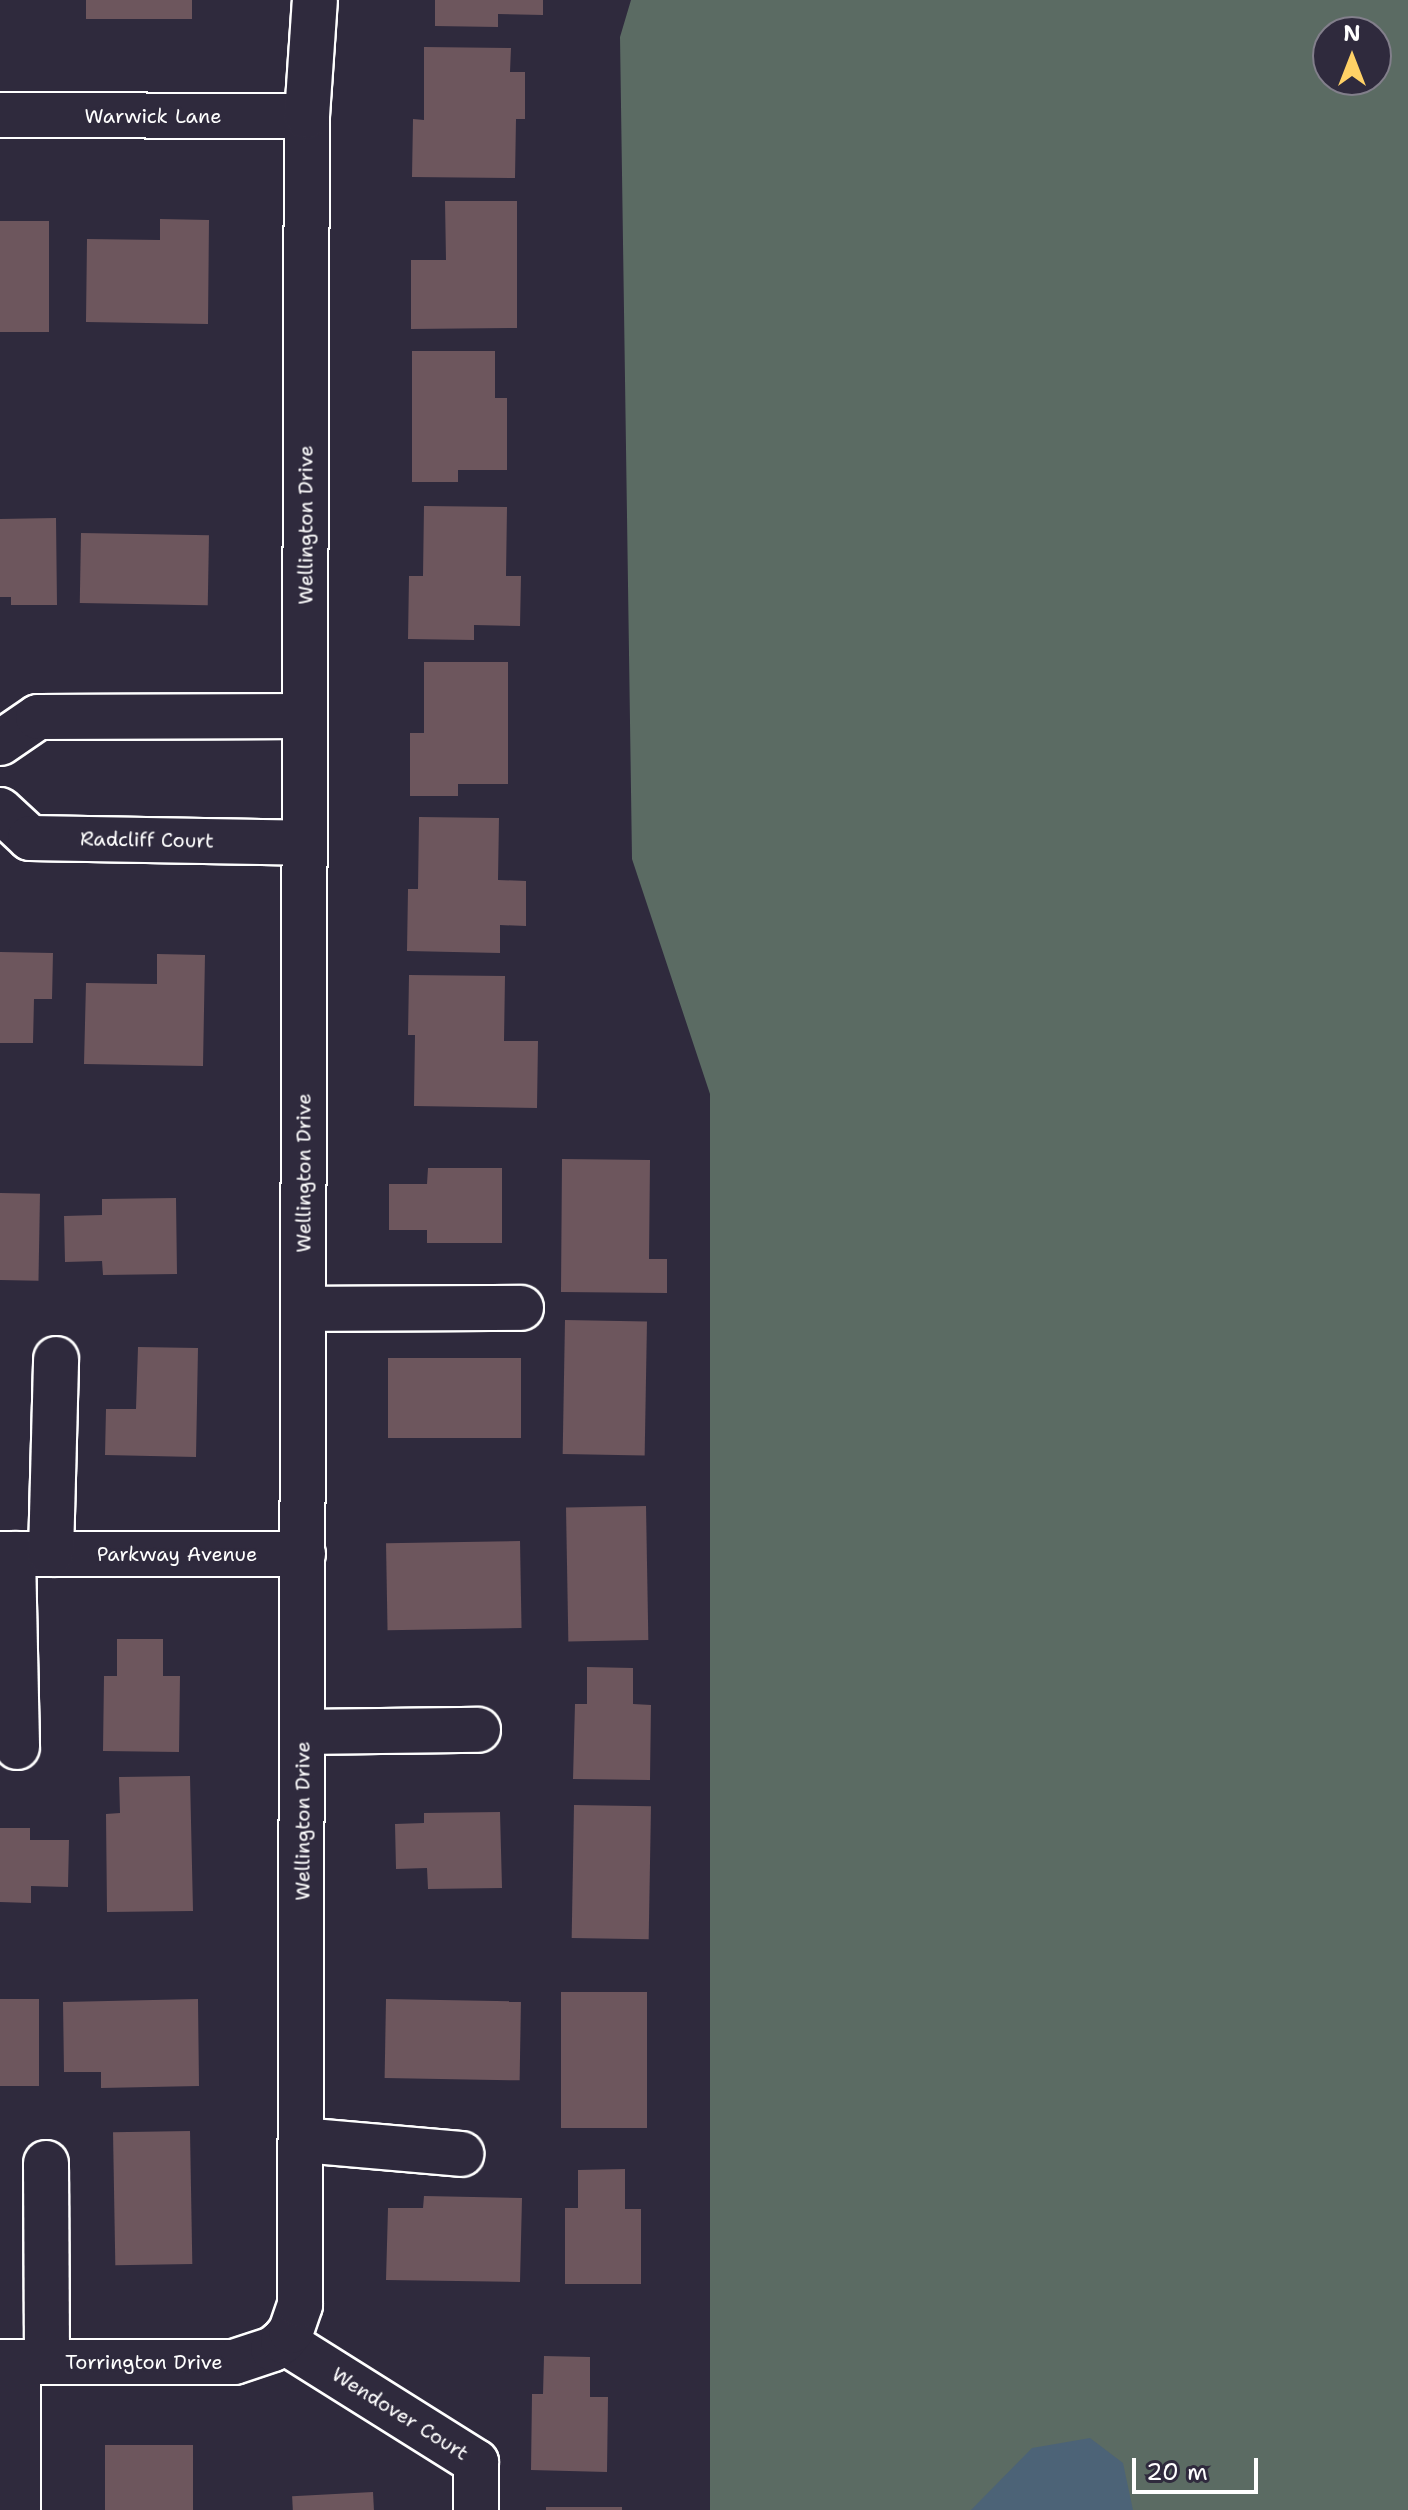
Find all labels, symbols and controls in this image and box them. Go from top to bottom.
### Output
north arrow [1312,16,1392,96]
text: N [1343,19,1361,48]
street label: Warwick Lane [84,104,222,128]
street label: Wellington Drive [294,445,318,605]
street label: Radcliff Court [80,827,214,853]
street label: Wellington Drive [292,1093,316,1253]
street label: Parkway Avenue [97,1542,257,1566]
street label: Wellington Drive [291,1741,315,1901]
street label: Torrington Drive [65,2350,223,2374]
street label: Wendover Court [327,2362,473,2466]
scale bar [1136,2442,1262,2492]
text: 20 m [1146,2456,1208,2488]

